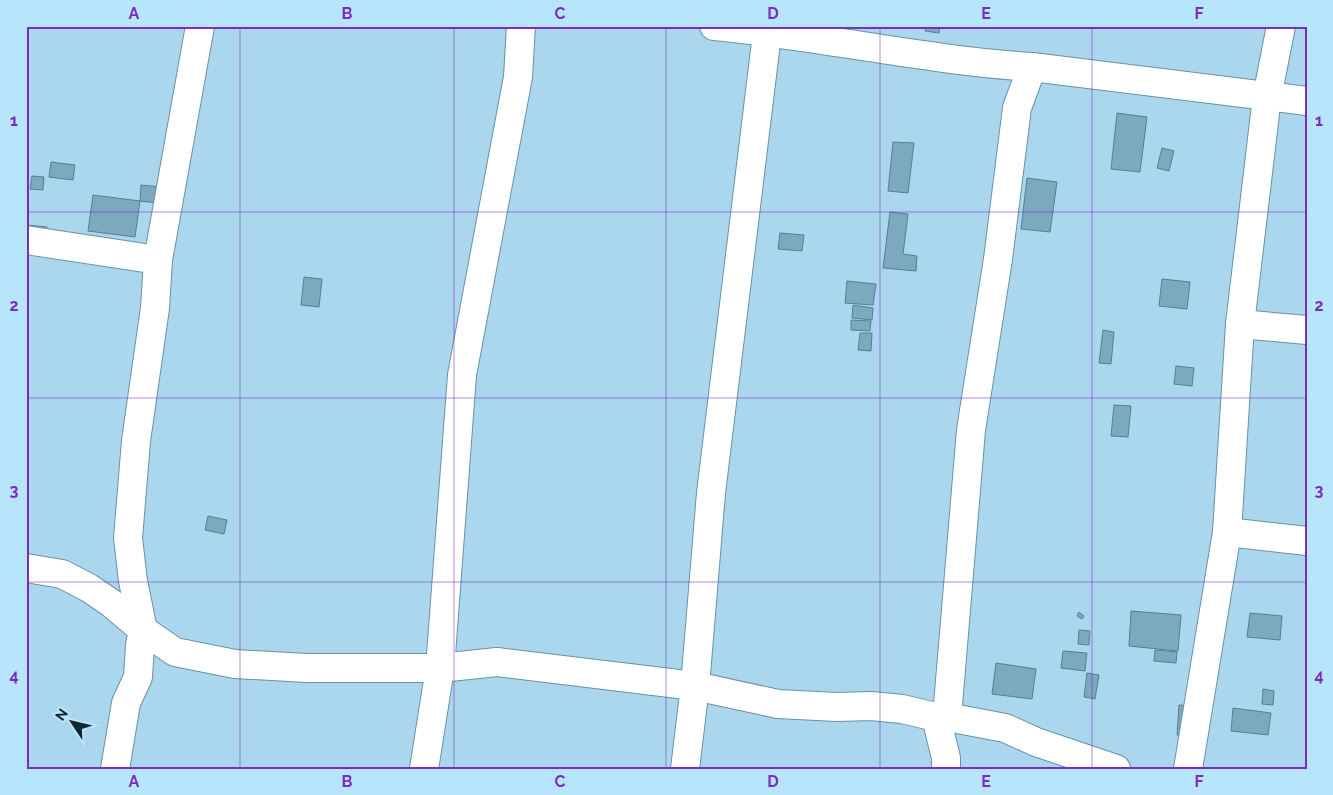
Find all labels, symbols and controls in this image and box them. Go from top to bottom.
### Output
text: A [129,4,140,23]
text: B [342,4,353,23]
text: C [555,4,566,23]
text: D [767,4,779,23]
text: E [981,4,991,23]
text: F [1194,4,1204,23]
text: 1 [10,111,18,130]
text: 1 [1315,111,1323,130]
text: 2 [9,296,19,315]
text: 2 [1314,296,1324,315]
text: 3 [10,481,19,500]
text: 3 [1315,481,1324,500]
text: 4 [9,666,19,685]
text: 4 [1314,666,1324,685]
north arrow [48,698,98,748]
text: N [52,706,71,724]
text: A [129,772,140,791]
text: B [342,772,353,791]
text: C [555,772,566,791]
text: D [767,772,779,791]
text: E [981,772,991,791]
text: F [1194,772,1204,791]

